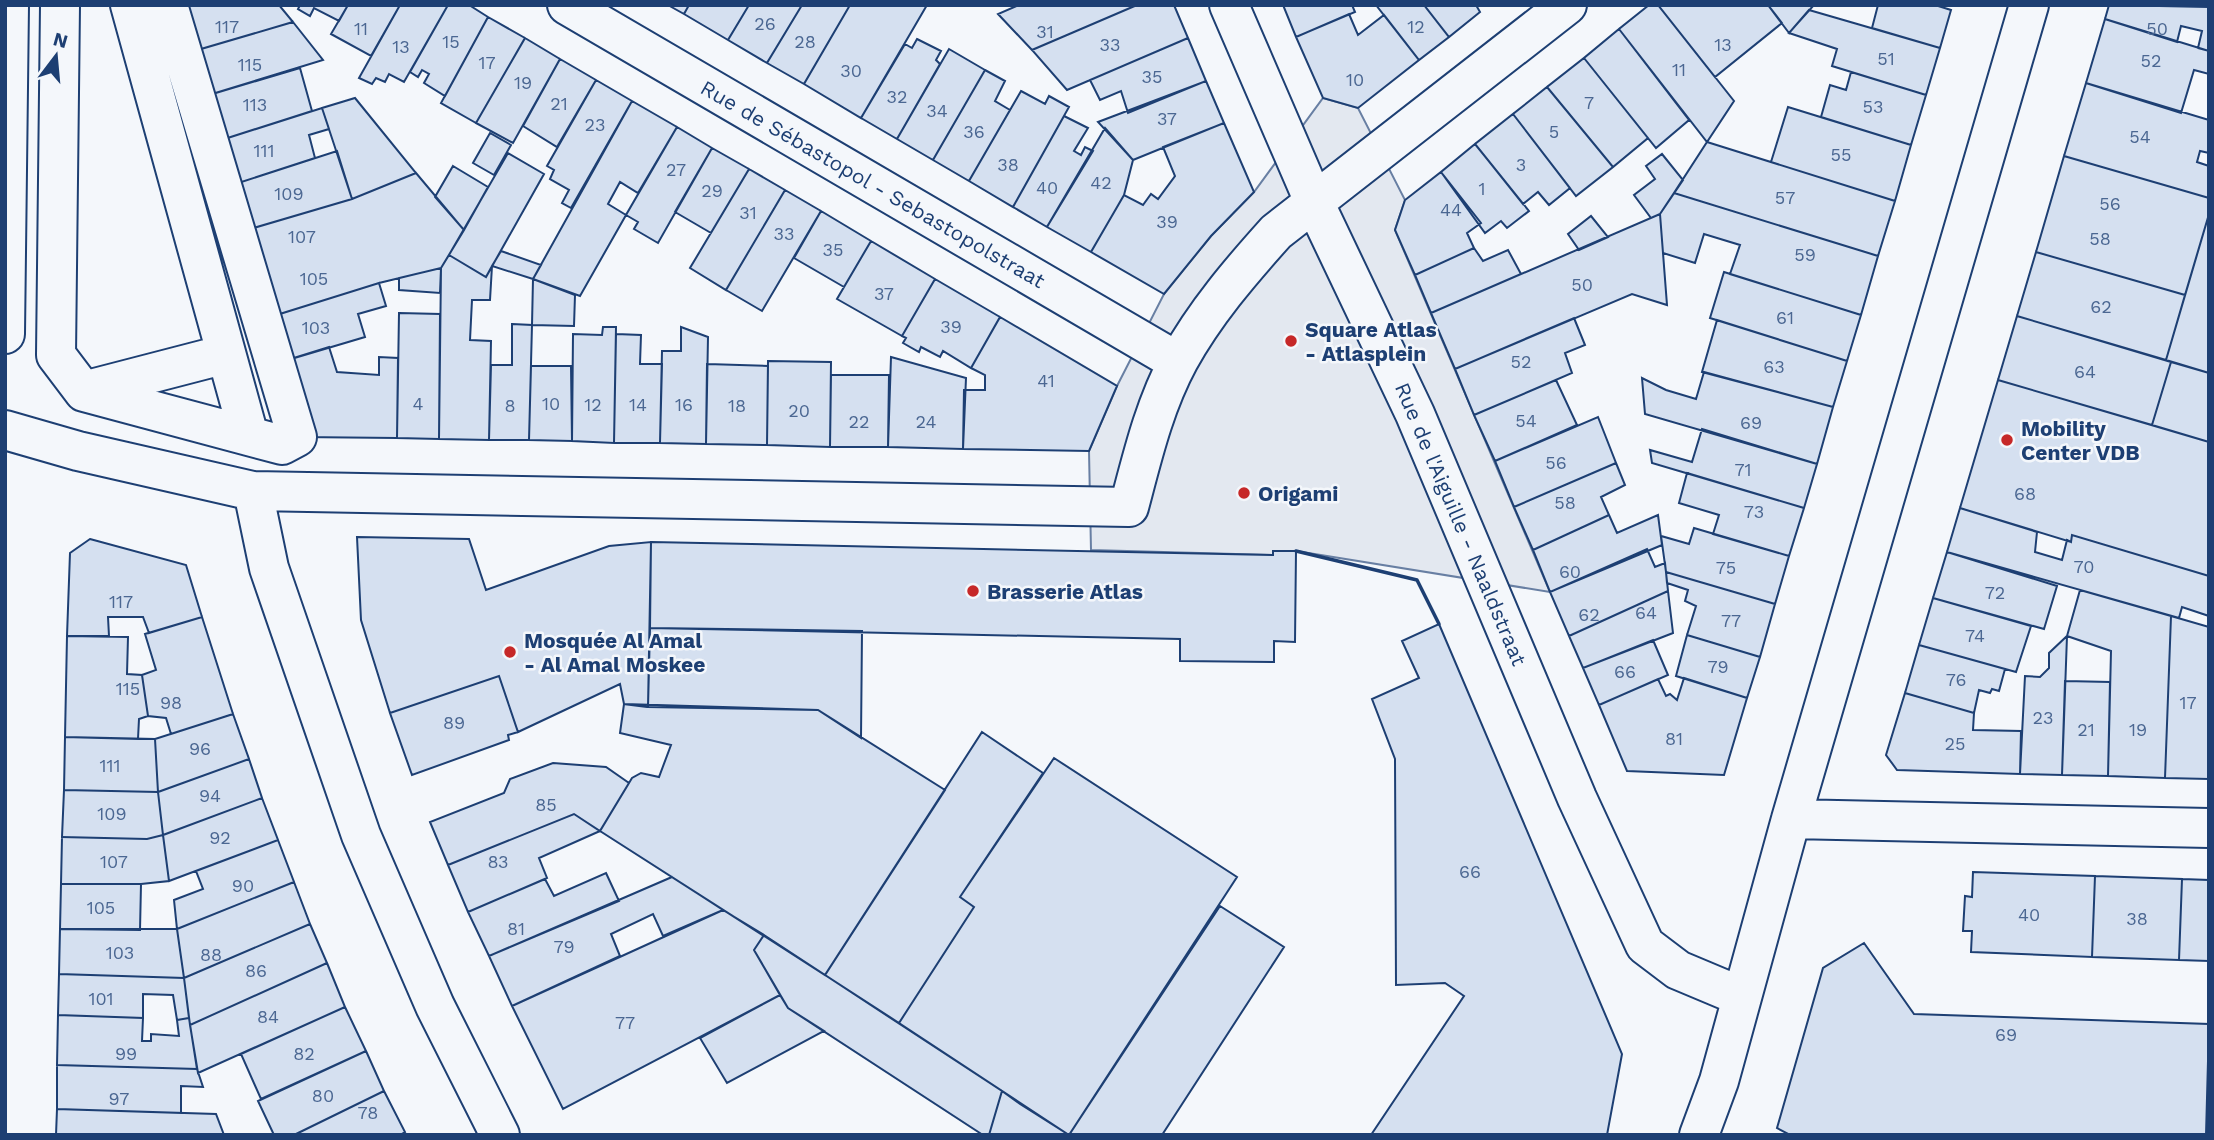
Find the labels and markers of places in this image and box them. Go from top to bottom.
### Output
place label: Square Atlas - Atlasplein [1305,317,1437,366]
marker: Square Atlas - Atlasplein [1283,333,1299,349]
place label: Mobility Center VDB [2021,416,2140,465]
marker: Mobility Center VDB [1999,432,2015,448]
place label: Origami [1258,481,1338,506]
marker: Origami [1236,485,1252,501]
place label: Brasserie Atlas [987,579,1143,604]
marker: Brasserie Atlas [965,583,981,599]
place label: Mosquée Al Amal - Al Amal Moskee [524,628,705,677]
marker: Mosquée Al Amal - Al Amal Moskee [502,644,518,660]

